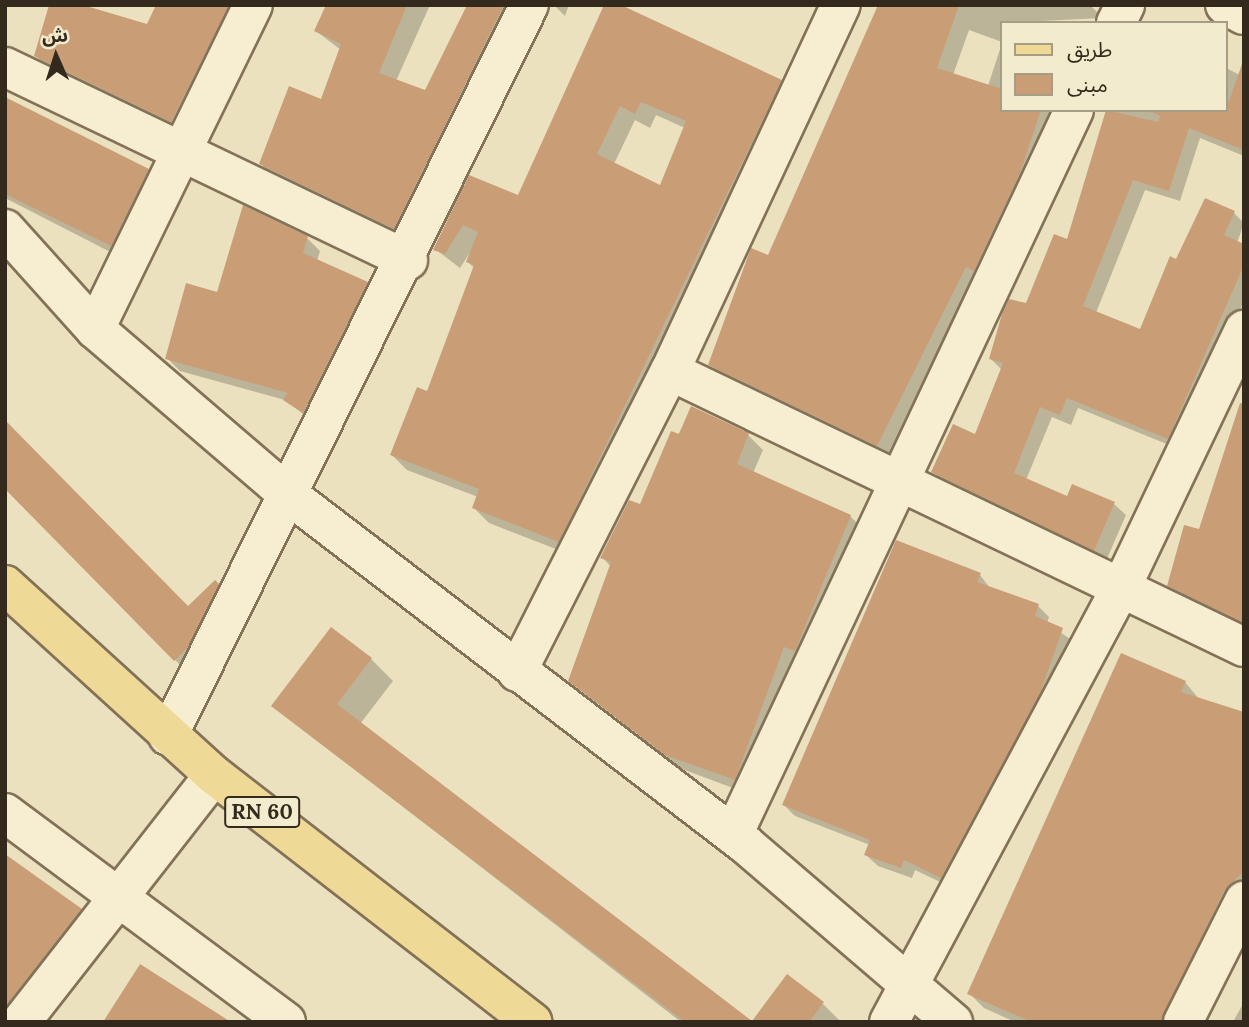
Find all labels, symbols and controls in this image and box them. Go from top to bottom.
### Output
north arrow [21,21,91,91]
legend [1000,21,1228,112]
text: ش [41,22,69,48]
text: طريق [1067,36,1112,63]
text: مبنى [1067,71,1108,98]
road number: RN 60 [224,794,300,830]

